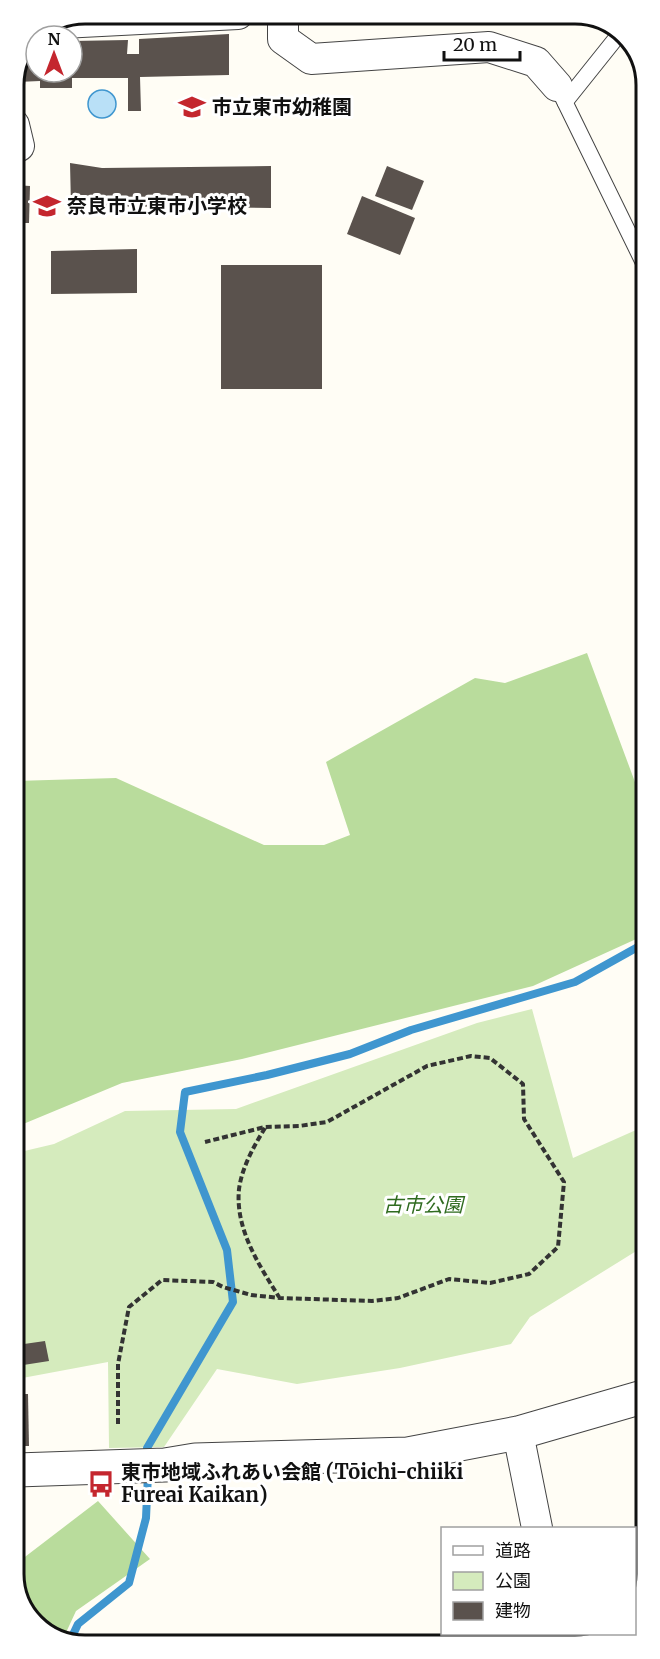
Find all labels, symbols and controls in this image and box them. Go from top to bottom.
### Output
north arrow [24,24,84,84]
scale bar [444,24,520,62]
text: N [48,29,61,49]
text: 20 m [453,33,497,56]
school or university icon: 市立東市幼稚園 [177,92,207,122]
place label: 市立東市幼稚園 [212,94,352,119]
school or university icon: 奈良市立東市小学校 [32,191,62,221]
place label: 奈良市立東市小学校 [67,193,247,218]
park label: 古市公園 [383,1192,466,1217]
place label: 東市地域ふれあい会館 (Tōichi-chiiki Fureai Kaikan) [121,1459,463,1507]
bus stop icon: 東市地域ふれあい会館 (Tōichi-chiiki Fureai Kaikan) [86,1469,116,1499]
legend [441,1527,636,1635]
text: 道路 [495,1539,531,1562]
text: 公園 [495,1569,531,1592]
text: 建物 [495,1599,531,1622]

